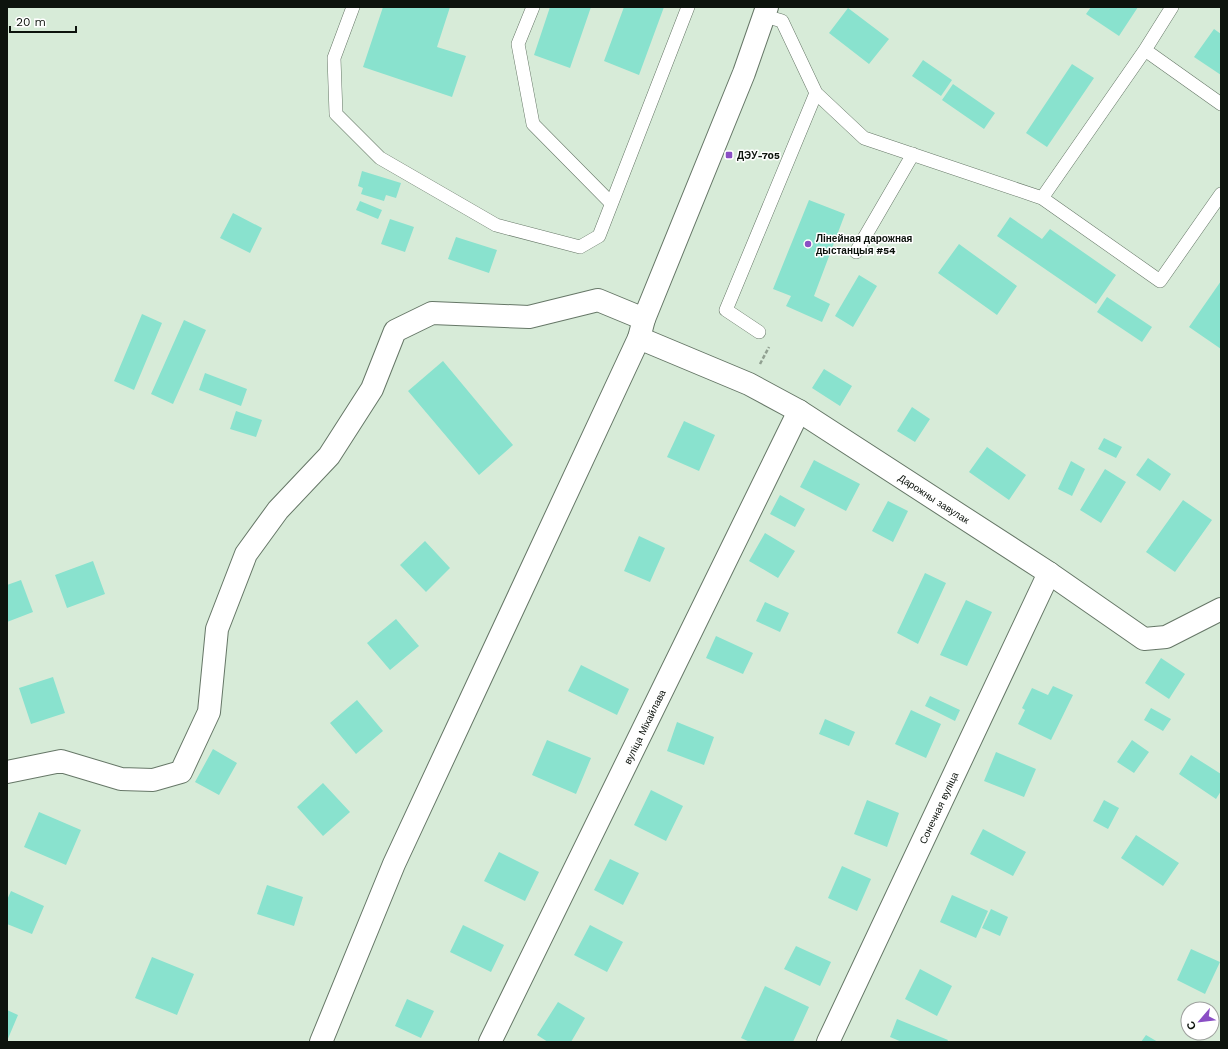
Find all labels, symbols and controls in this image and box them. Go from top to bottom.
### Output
scale bar [10,8,76,34]
text: 20 m [16,15,46,29]
marker: ДЭУ-705 [724,150,734,160]
place label: ДЭУ-705 [737,150,780,161]
place label: Лінейная дарожная дыстанцыя #54 [816,233,913,256]
marker: Лінейная дарожная дыстанцыя #54 [803,239,813,249]
street label: Дарожны завулак [897,472,972,526]
street label: вуліца Міхайлава [622,687,667,766]
street label: Сонечная вуліца [917,770,960,845]
north arrow [1180,1001,1220,1041]
text: С [1184,1019,1199,1032]

